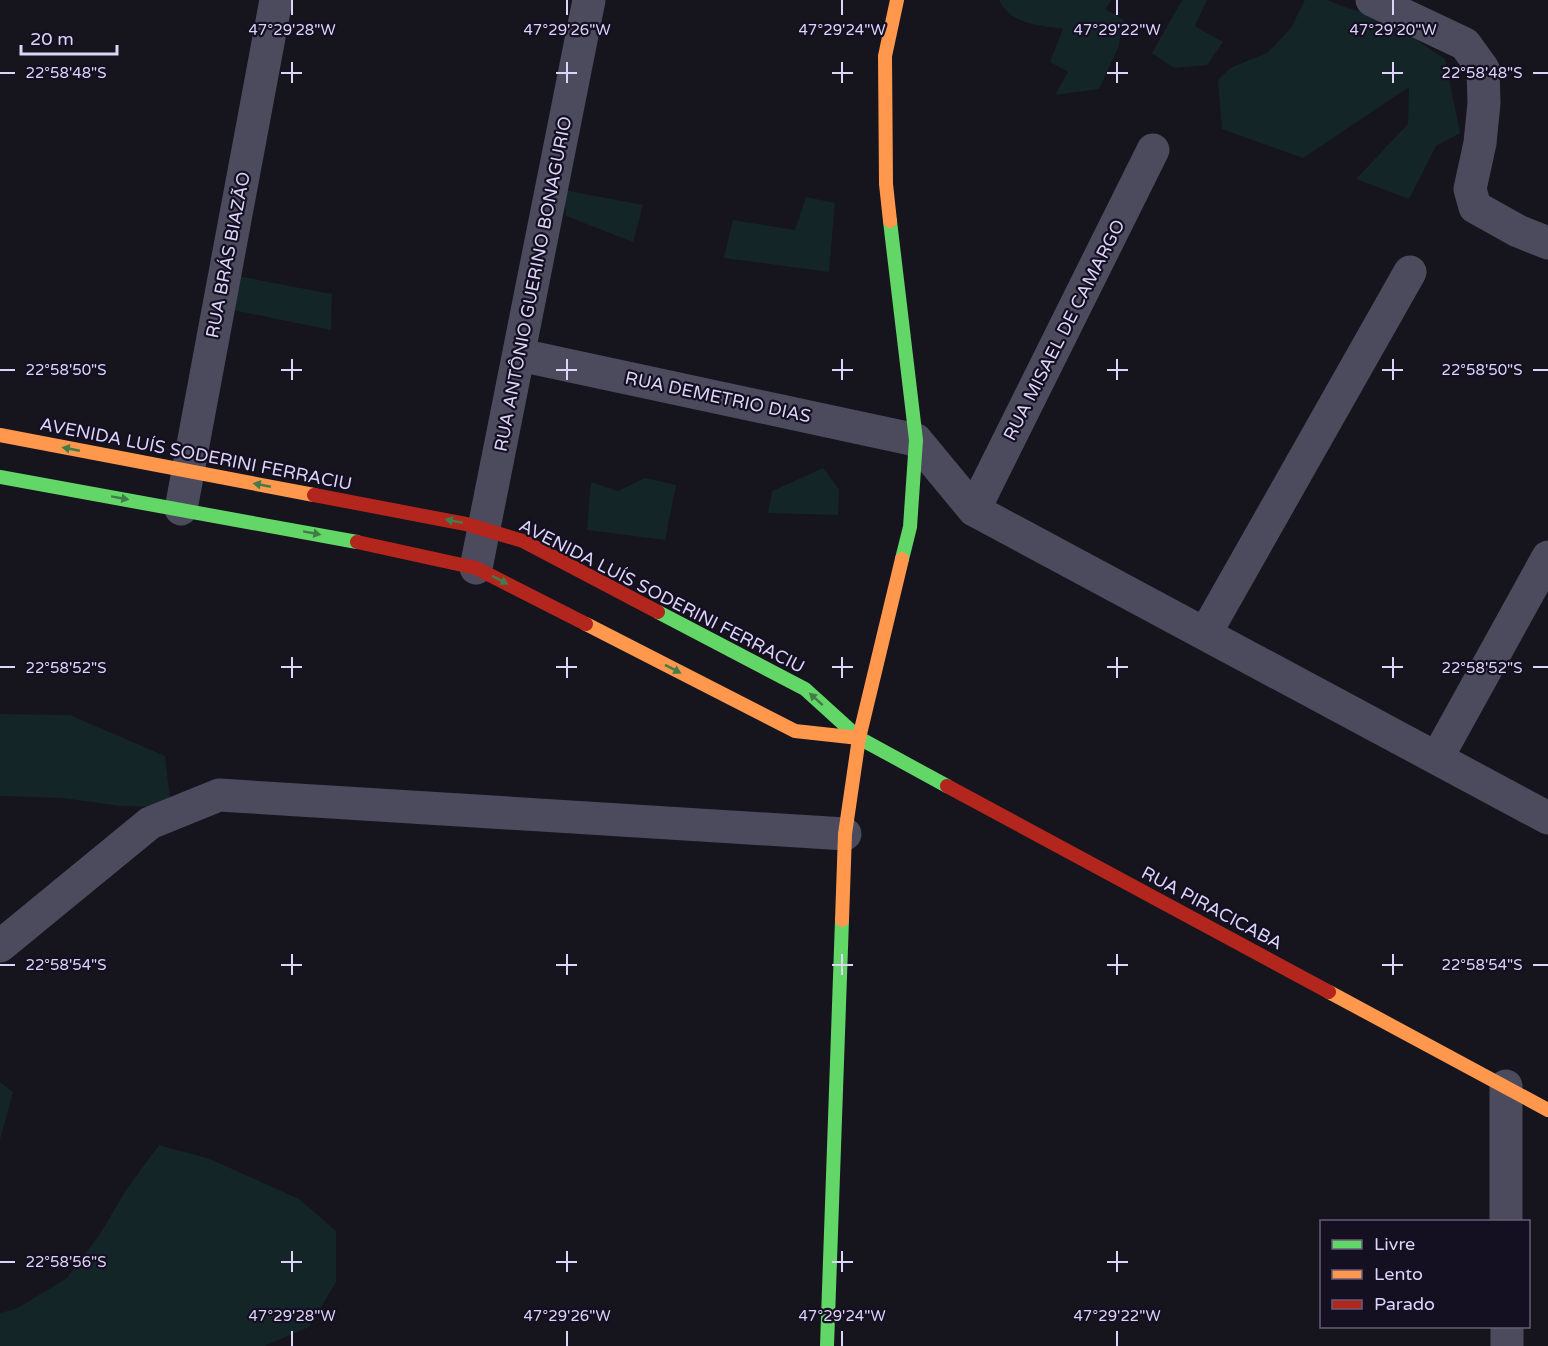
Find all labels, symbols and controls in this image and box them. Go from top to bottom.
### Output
scale bar [21,18,117,56]
text: 47°29'28"W [248,21,336,39]
text: 47°29'26"W [523,21,611,39]
text: 47°29'24"W [798,21,886,39]
text: 47°29'22"W [1073,21,1161,39]
text: 47°29'20"W [1349,21,1437,39]
text: 20 m [30,28,74,50]
text: 22°58'48"S [26,64,106,82]
text: 22°58'48"S [1442,64,1522,82]
street label: RUA ANTÔNIO GUERINO BONAGURIO [490,114,576,454]
street label: RUA BRÁS BIAZÃO [201,170,255,340]
street label: RUA MISAEL DE CAMARGO [999,216,1129,444]
text: 22°58'50"S [26,361,106,379]
text: 22°58'50"S [1442,361,1522,379]
street label: RUA DEMETRIO DIAS [623,367,813,427]
street label: AVENIDA LUÍS SODERINI FERRACIU [38,413,354,495]
one-way arrow [61,444,80,453]
one-way arrow [253,480,272,489]
one-way arrow [110,494,129,503]
street label: AVENIDA LUÍS SODERINI FERRACIU [516,514,808,678]
one-way arrow [444,517,463,526]
one-way arrow [302,529,321,538]
one-way arrow [492,575,509,585]
text: 22°58'52"S [26,659,106,677]
text: 22°58'52"S [1442,659,1522,677]
one-way arrow [665,664,682,674]
one-way arrow [808,692,823,706]
street label: RUA PIRACICABA [1138,861,1286,955]
text: 22°58'54"S [26,956,106,974]
text: 22°58'54"S [1442,956,1522,974]
legend [1320,1220,1530,1328]
text: Livre [1374,1233,1415,1255]
text: 22°58'56"S [26,1253,106,1271]
text: Lento [1374,1263,1423,1285]
text: Parado [1374,1293,1435,1315]
text: 47°29'28"W [248,1307,336,1325]
text: 47°29'26"W [523,1307,611,1325]
text: 47°29'24"W [798,1307,886,1325]
text: 47°29'22"W [1073,1307,1161,1325]

